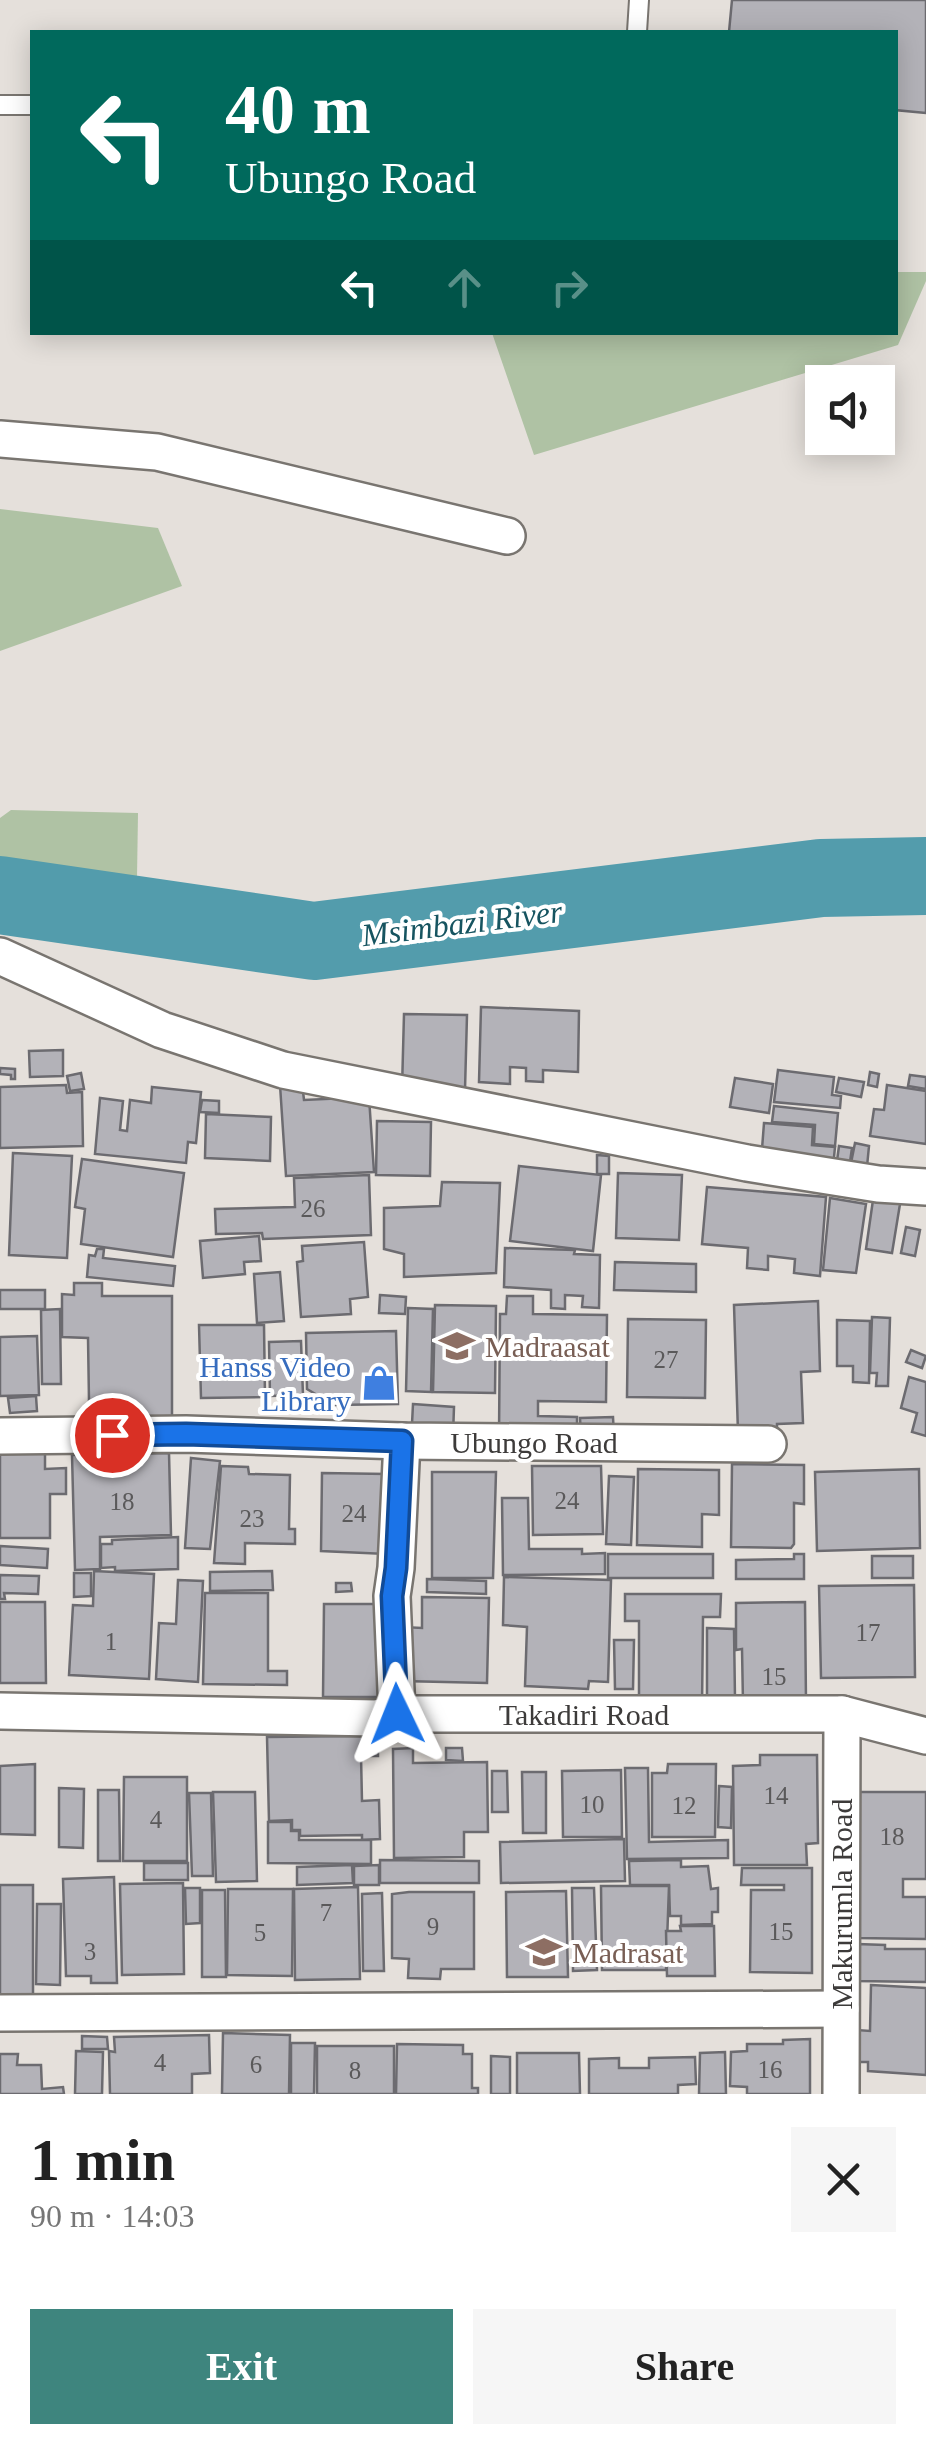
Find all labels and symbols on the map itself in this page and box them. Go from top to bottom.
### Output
water label: Msimbazi River [359,893,565,953]
house number: 26 [301,1195,326,1222]
school or university icon: Madraasat [438,1327,476,1365]
place label: Madraasat [485,1330,611,1363]
house number: 27 [654,1346,679,1373]
place label: Hanss Video Library [199,1350,351,1417]
shop icon: Hanss Video Library [360,1364,398,1402]
pin [70,1393,155,1478]
street label: Ubungo Road [450,1426,618,1459]
house number: 24 [555,1487,580,1514]
house number: 18 [110,1488,135,1515]
house number: 24 [342,1500,367,1527]
house number: 23 [240,1505,265,1532]
house number: 17 [856,1619,881,1646]
house number: 1 [105,1628,117,1655]
position arrow [345,1662,449,1766]
house number: 15 [762,1663,787,1690]
street label: Takadiri Road [499,1698,669,1731]
house number: 14 [764,1782,789,1809]
house number: 10 [580,1791,605,1818]
house number: 12 [672,1792,697,1819]
street label: Makurumla Road [825,1799,858,2009]
house number: 4 [150,1806,163,1833]
house number: 18 [880,1823,905,1850]
house number: 7 [320,1899,332,1926]
house number: 9 [427,1913,439,1940]
house number: 15 [769,1918,794,1945]
house number: 5 [254,1919,266,1946]
school or university icon: Madrasat [525,1933,563,1971]
place label: Madrasat [572,1936,684,1969]
house number: 3 [84,1938,96,1965]
house number: 4 [154,2049,167,2076]
house number: 6 [250,2051,262,2078]
house number: 16 [758,2056,783,2083]
house number: 8 [349,2057,361,2084]

